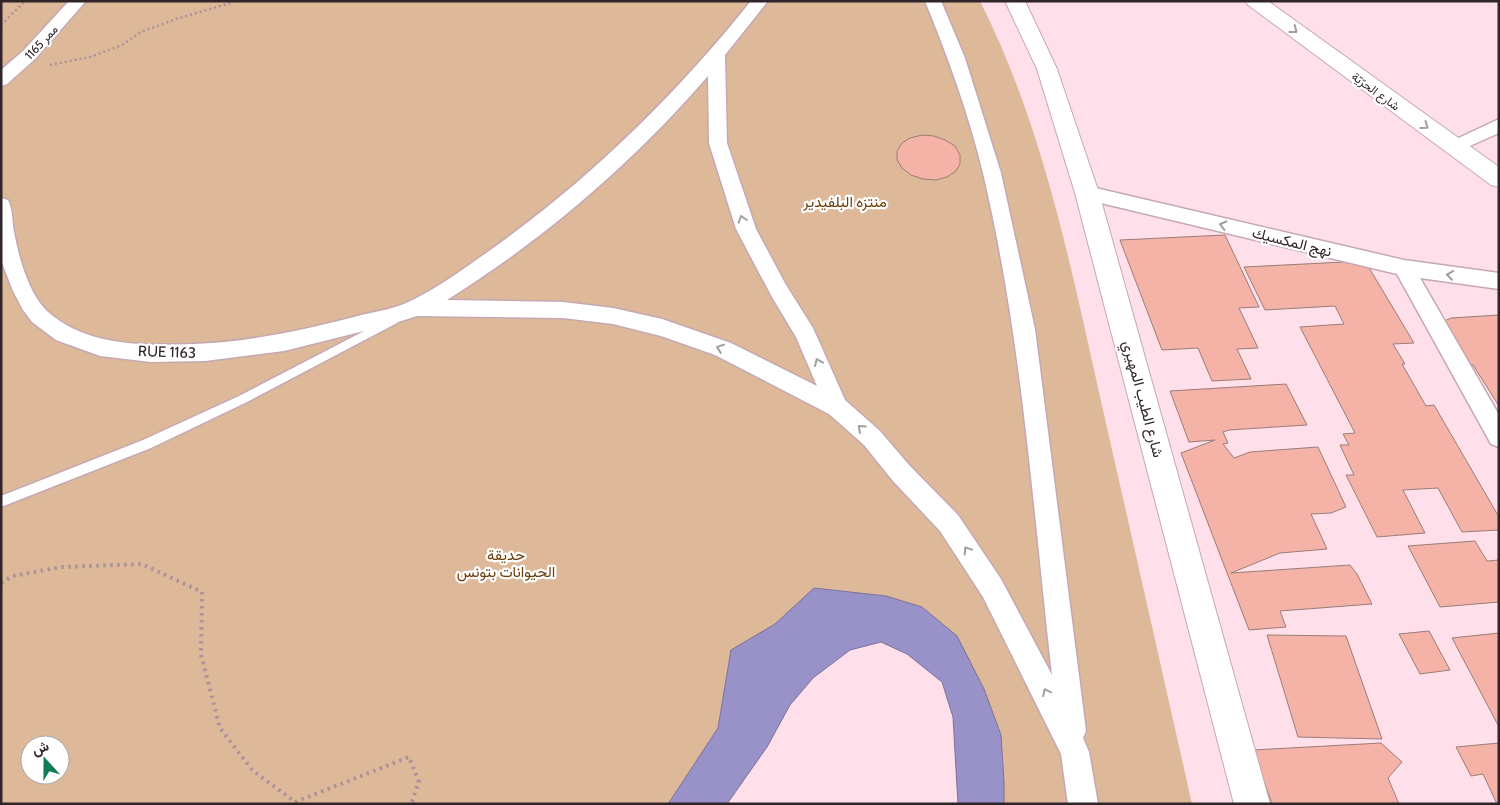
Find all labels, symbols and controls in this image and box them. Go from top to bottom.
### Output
street label: ممر 1165 [21,22,61,63]
one-way arrow [1288,24,1298,33]
street label: شارع الحرّيّة [1348,69,1403,115]
one-way arrow [1419,120,1429,129]
park label: منتزه البلفيدير [802,193,887,211]
one-way arrow [738,215,748,223]
one-way arrow [1219,220,1228,231]
street label: نهج المكسيك [1250,223,1334,263]
one-way arrow [1446,270,1455,280]
street label: شارع الطيب المهيري [1115,339,1167,461]
street label: RUE 1163 [138,342,196,362]
one-way arrow [717,344,725,354]
one-way arrow [813,358,824,367]
one-way arrow [857,425,866,434]
park label: حديقة الحيوانات بتونس [457,546,555,582]
one-way arrow [964,547,973,556]
one-way arrow [1042,688,1052,697]
north arrow [20,735,70,785]
text: ش [29,736,52,759]

